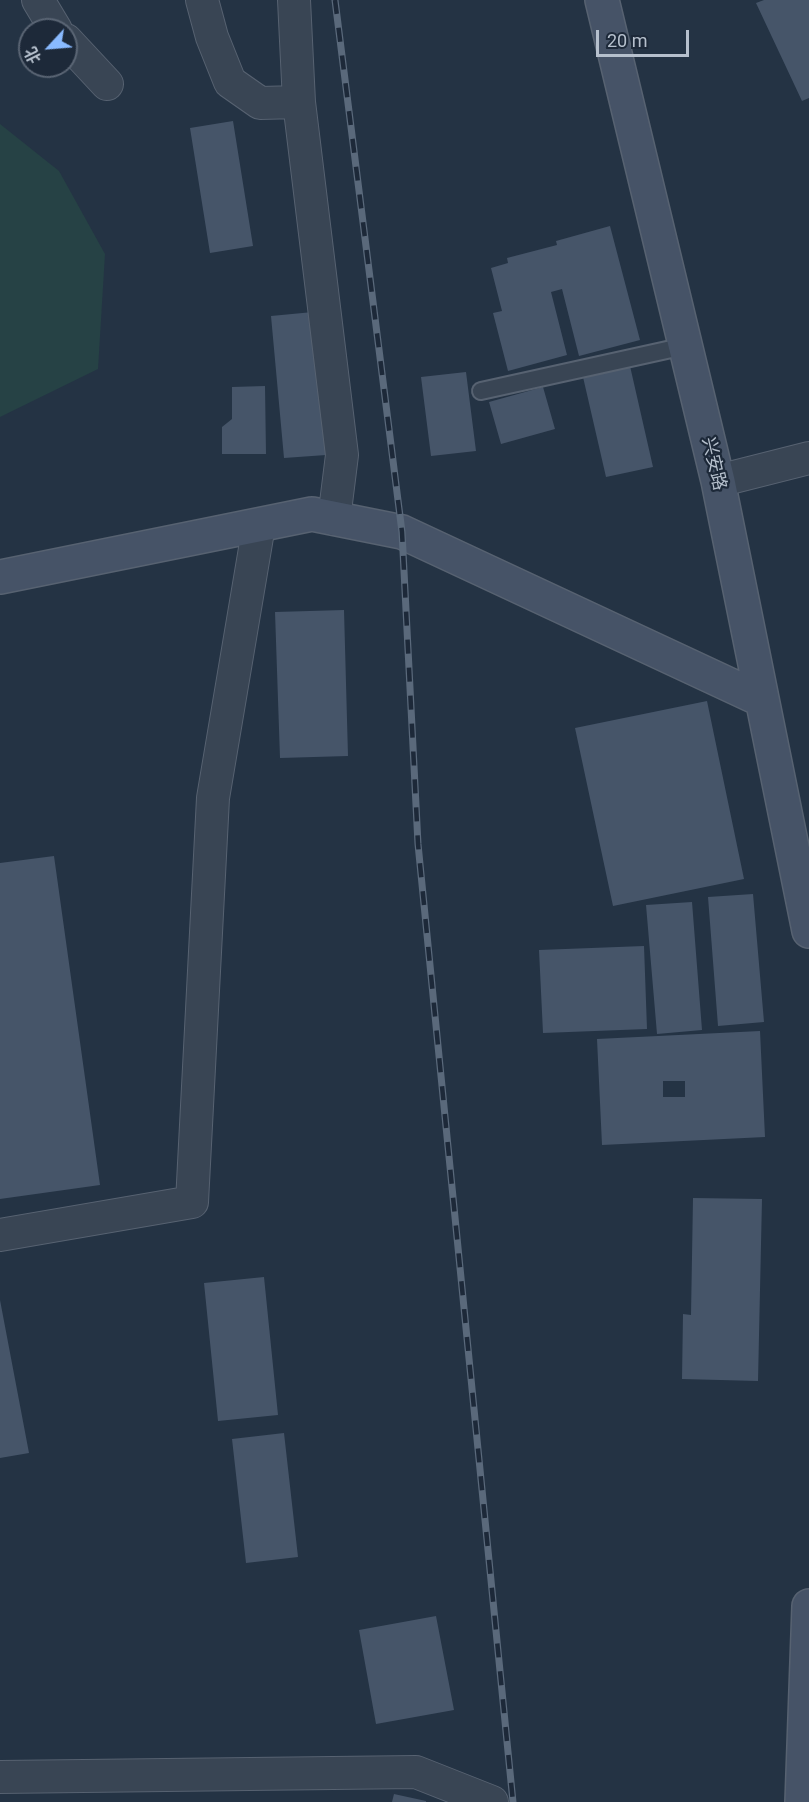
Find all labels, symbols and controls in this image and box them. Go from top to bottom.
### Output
north arrow [18,18,78,78]
scale bar [599,18,692,56]
text: 20 m [607,30,647,51]
text: 北 [21,44,45,67]
street label: 兴安路 [696,435,730,493]

